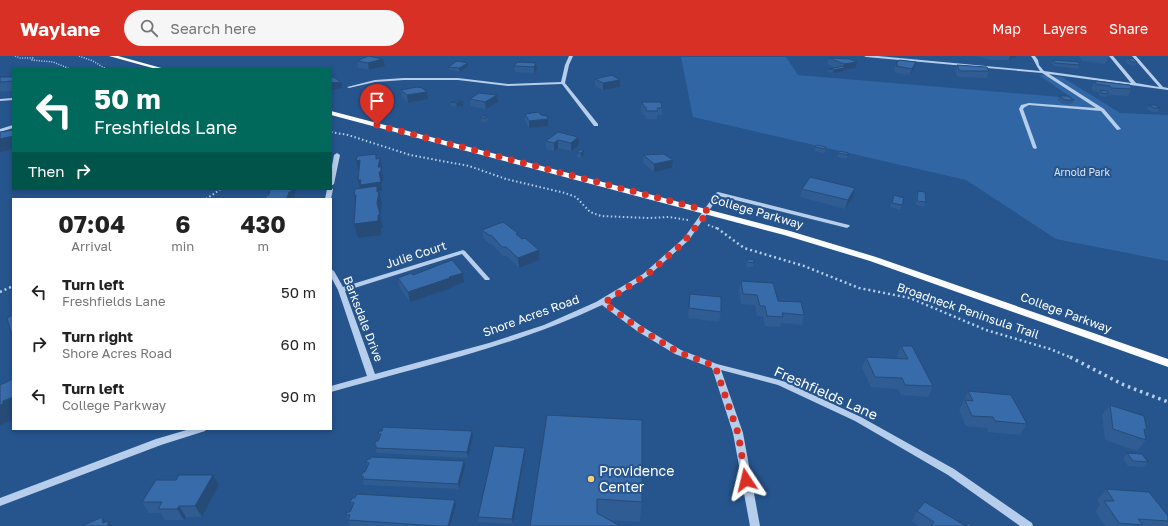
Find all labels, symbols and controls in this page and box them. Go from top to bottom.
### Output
search box [124,10,404,46]
text: Waylane [20,17,100,40]
icon: search [138,17,160,39]
text: Search here [170,19,256,37]
text: Map [992,20,1021,37]
text: Layers [1043,20,1087,37]
text: Share [1109,20,1148,37]
text: 50 m [94,82,161,115]
icon: left [28,84,80,136]
pin [360,84,394,125]
icon: arrive [366,90,388,112]
text: Freshfields Lane [94,116,237,138]
icon: right [72,160,94,182]
text: Then [28,162,64,180]
park label: Arnold Park [1054,166,1110,178]
street label: College Parkway [709,191,806,232]
text: 07:04 [58,209,125,238]
text: 6 [175,209,190,238]
text: 430 [241,209,286,238]
text: Arrival [71,238,112,254]
text: min [171,238,194,254]
text: m [257,238,269,254]
street label: Julie Court [383,238,448,271]
street label: Barksdale Drive [340,274,387,364]
text: Turn left [62,275,124,293]
street label: Broadneck Peninsula Trail [895,279,1041,342]
icon: left [28,281,50,303]
text: 50 m [281,283,316,301]
street label: College Parkway [1018,289,1114,336]
street label: Shore Acres Road [481,291,581,340]
text: Freshfields Lane [62,293,165,309]
text: Turn right [62,327,133,345]
icon: right [28,333,50,355]
text: 60 m [281,335,316,353]
text: Shore Acres Road [62,345,172,361]
street label: Freshfields Lane [772,362,881,423]
text: Turn left [62,379,124,397]
icon: left [28,385,50,407]
text: 90 m [281,387,316,405]
text: College Parkway [62,397,166,413]
position arrow [725,459,767,501]
place label: Providence Center [599,462,674,495]
marker: Providence Center [586,474,596,484]

